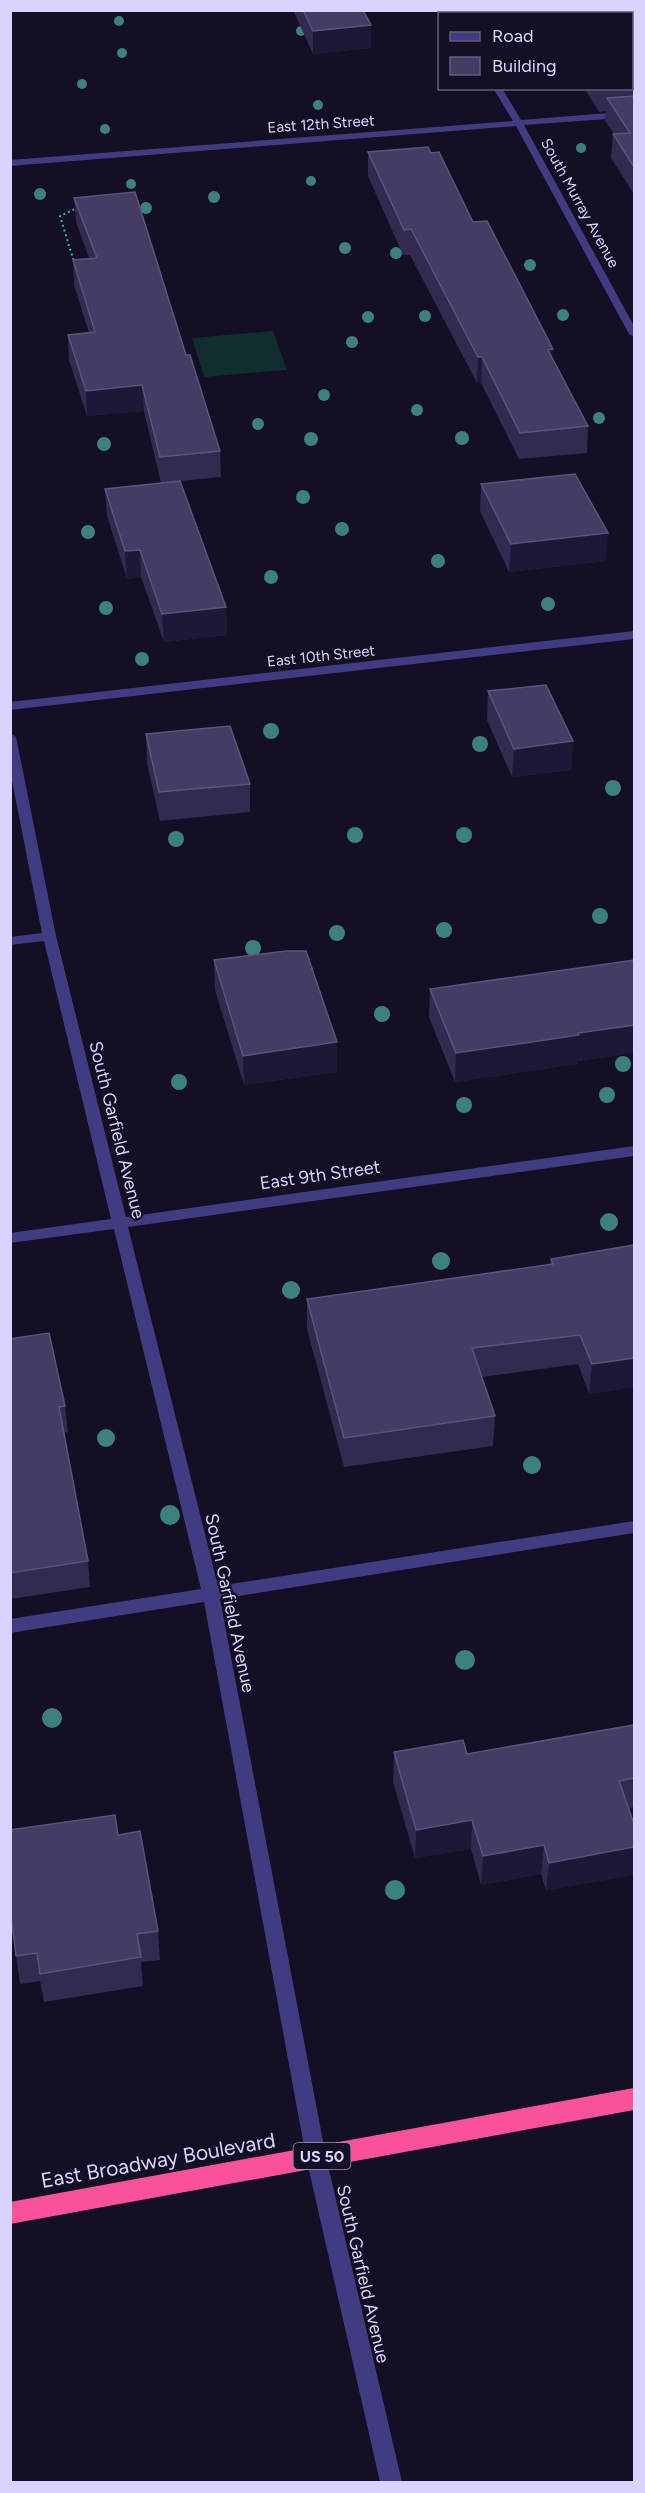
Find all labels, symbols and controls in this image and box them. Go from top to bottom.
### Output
legend [438,12,633,90]
text: Road [492,25,533,47]
text: Building [492,55,557,77]
street label: East 12th Street [267,111,375,137]
street label: South Murray Avenue [537,135,623,271]
street label: East 10th Street [266,641,376,671]
street label: South Garfield Avenue [84,1039,150,1221]
street label: East 9th Street [258,1156,382,1194]
street label: South Garfield Avenue [200,1512,260,1695]
street label: East Broadway Boulevard [39,2127,277,2193]
road number: US 50 [294,2143,350,2169]
street label: South Garfield Avenue [332,2183,394,2365]

